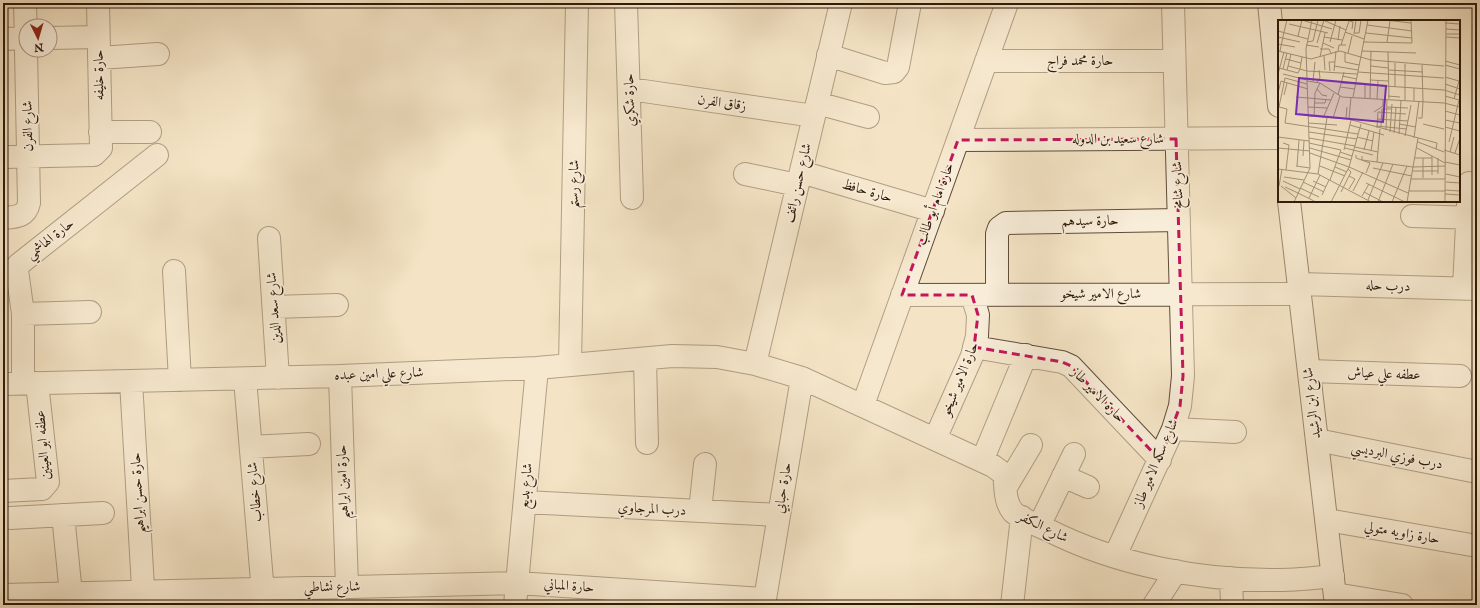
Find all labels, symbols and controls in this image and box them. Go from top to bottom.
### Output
north arrow [18,18,58,58]
inset map [1278,20,1460,202]
text: N [33,39,45,54]
street label: حارة خليفه [90,49,108,101]
street label: حارة محمد فراج [1047,52,1113,73]
street label: حارة شكري [620,73,642,127]
street label: زقاق الفرن [696,91,748,115]
street label: شارع الفرن [19,100,39,152]
street label: شارع سعيد بن الدوله [1072,130,1164,150]
street label: شارع حسن رائف [780,141,818,225]
street label: شارع رستم [565,159,587,209]
street label: حارة امام أبو طالب [910,160,961,249]
street label: شارع شامخ [1168,161,1191,209]
street label: حارة حافظ [840,175,894,207]
street label: حارة سيدهم [1061,212,1119,234]
street label: حارة الهاشمي [22,215,80,266]
street label: شارع سعد الدين [263,271,287,344]
street label: درب حله [1365,276,1411,296]
street label: شارع الامير شيخو [1059,285,1141,305]
street label: حارة الامير شيخو [936,339,983,421]
street label: حارة الامير طاز [1066,362,1129,427]
street label: شارع علي امين عبده [334,363,424,388]
street label: عطفه علي عياش [1347,364,1421,387]
street label: شارع ابن الرشيد [1299,366,1327,440]
street label: عطفه ابو العينين [31,409,55,481]
street label: شارع سكه الامير طاز [1128,416,1185,513]
street label: درب فوزي البرديسي [1349,438,1444,478]
street label: حارة امين ابراهيم [333,444,357,520]
street label: حارة حسن ابراهيم [127,452,153,534]
street label: شارع خطاب [243,461,269,523]
street label: حارة حبابي [770,461,798,515]
street label: شارع بديع [515,462,541,510]
street label: درب المرجاوي [617,498,687,522]
street label: شارع الكفر [1012,506,1071,549]
street label: حارة زاويه متولي [1363,518,1441,550]
street label: حارة المباني [543,575,595,599]
street label: شارع نشاطي [304,578,361,599]

